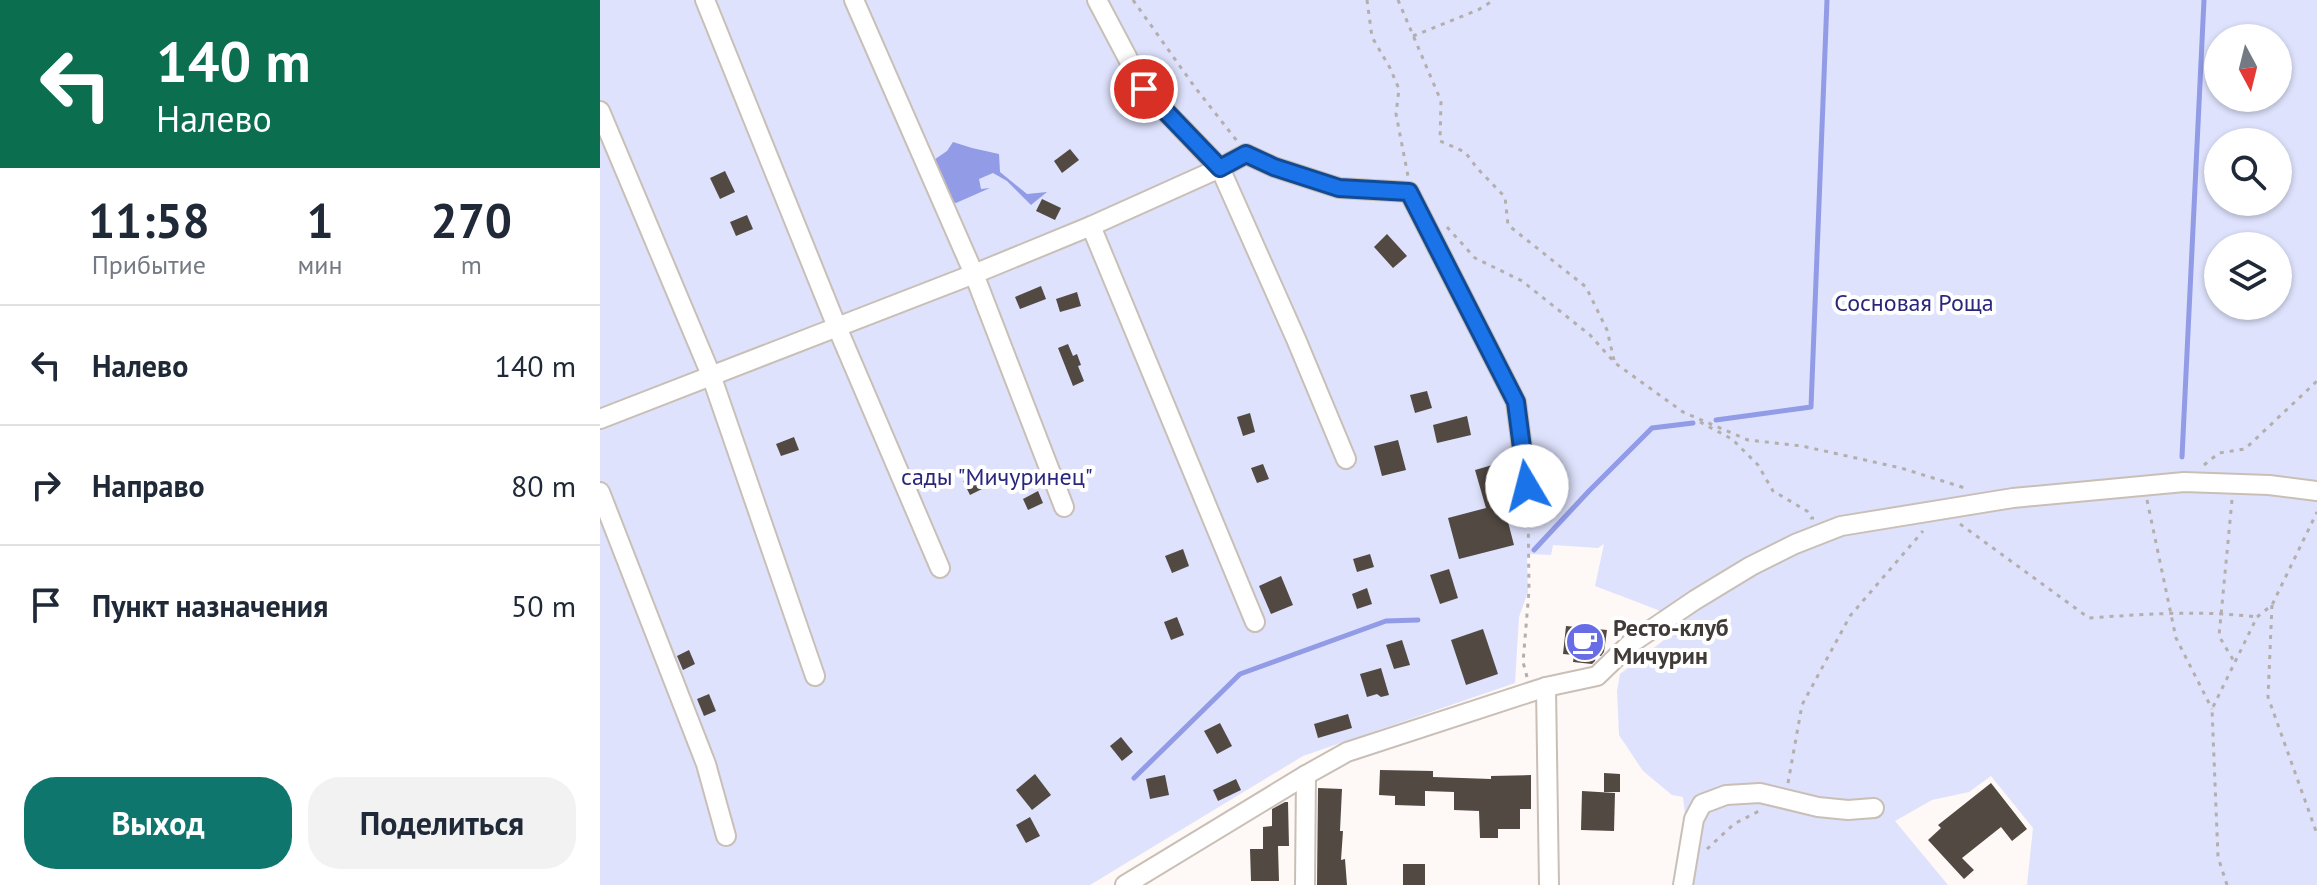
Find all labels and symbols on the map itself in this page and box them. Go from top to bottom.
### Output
north arrow [2204,24,2292,112]
pin [1110,55,1178,123]
park label: Сосновая Роща [1834,287,1994,318]
position arrow [1485,444,1569,528]
park label: сады "Мичуринец" [901,461,1093,492]
place label: Ресто-клуб Мичурин [1613,612,1729,671]
cafe icon: Ресто-клуб Мичурин [1564,621,1606,663]

